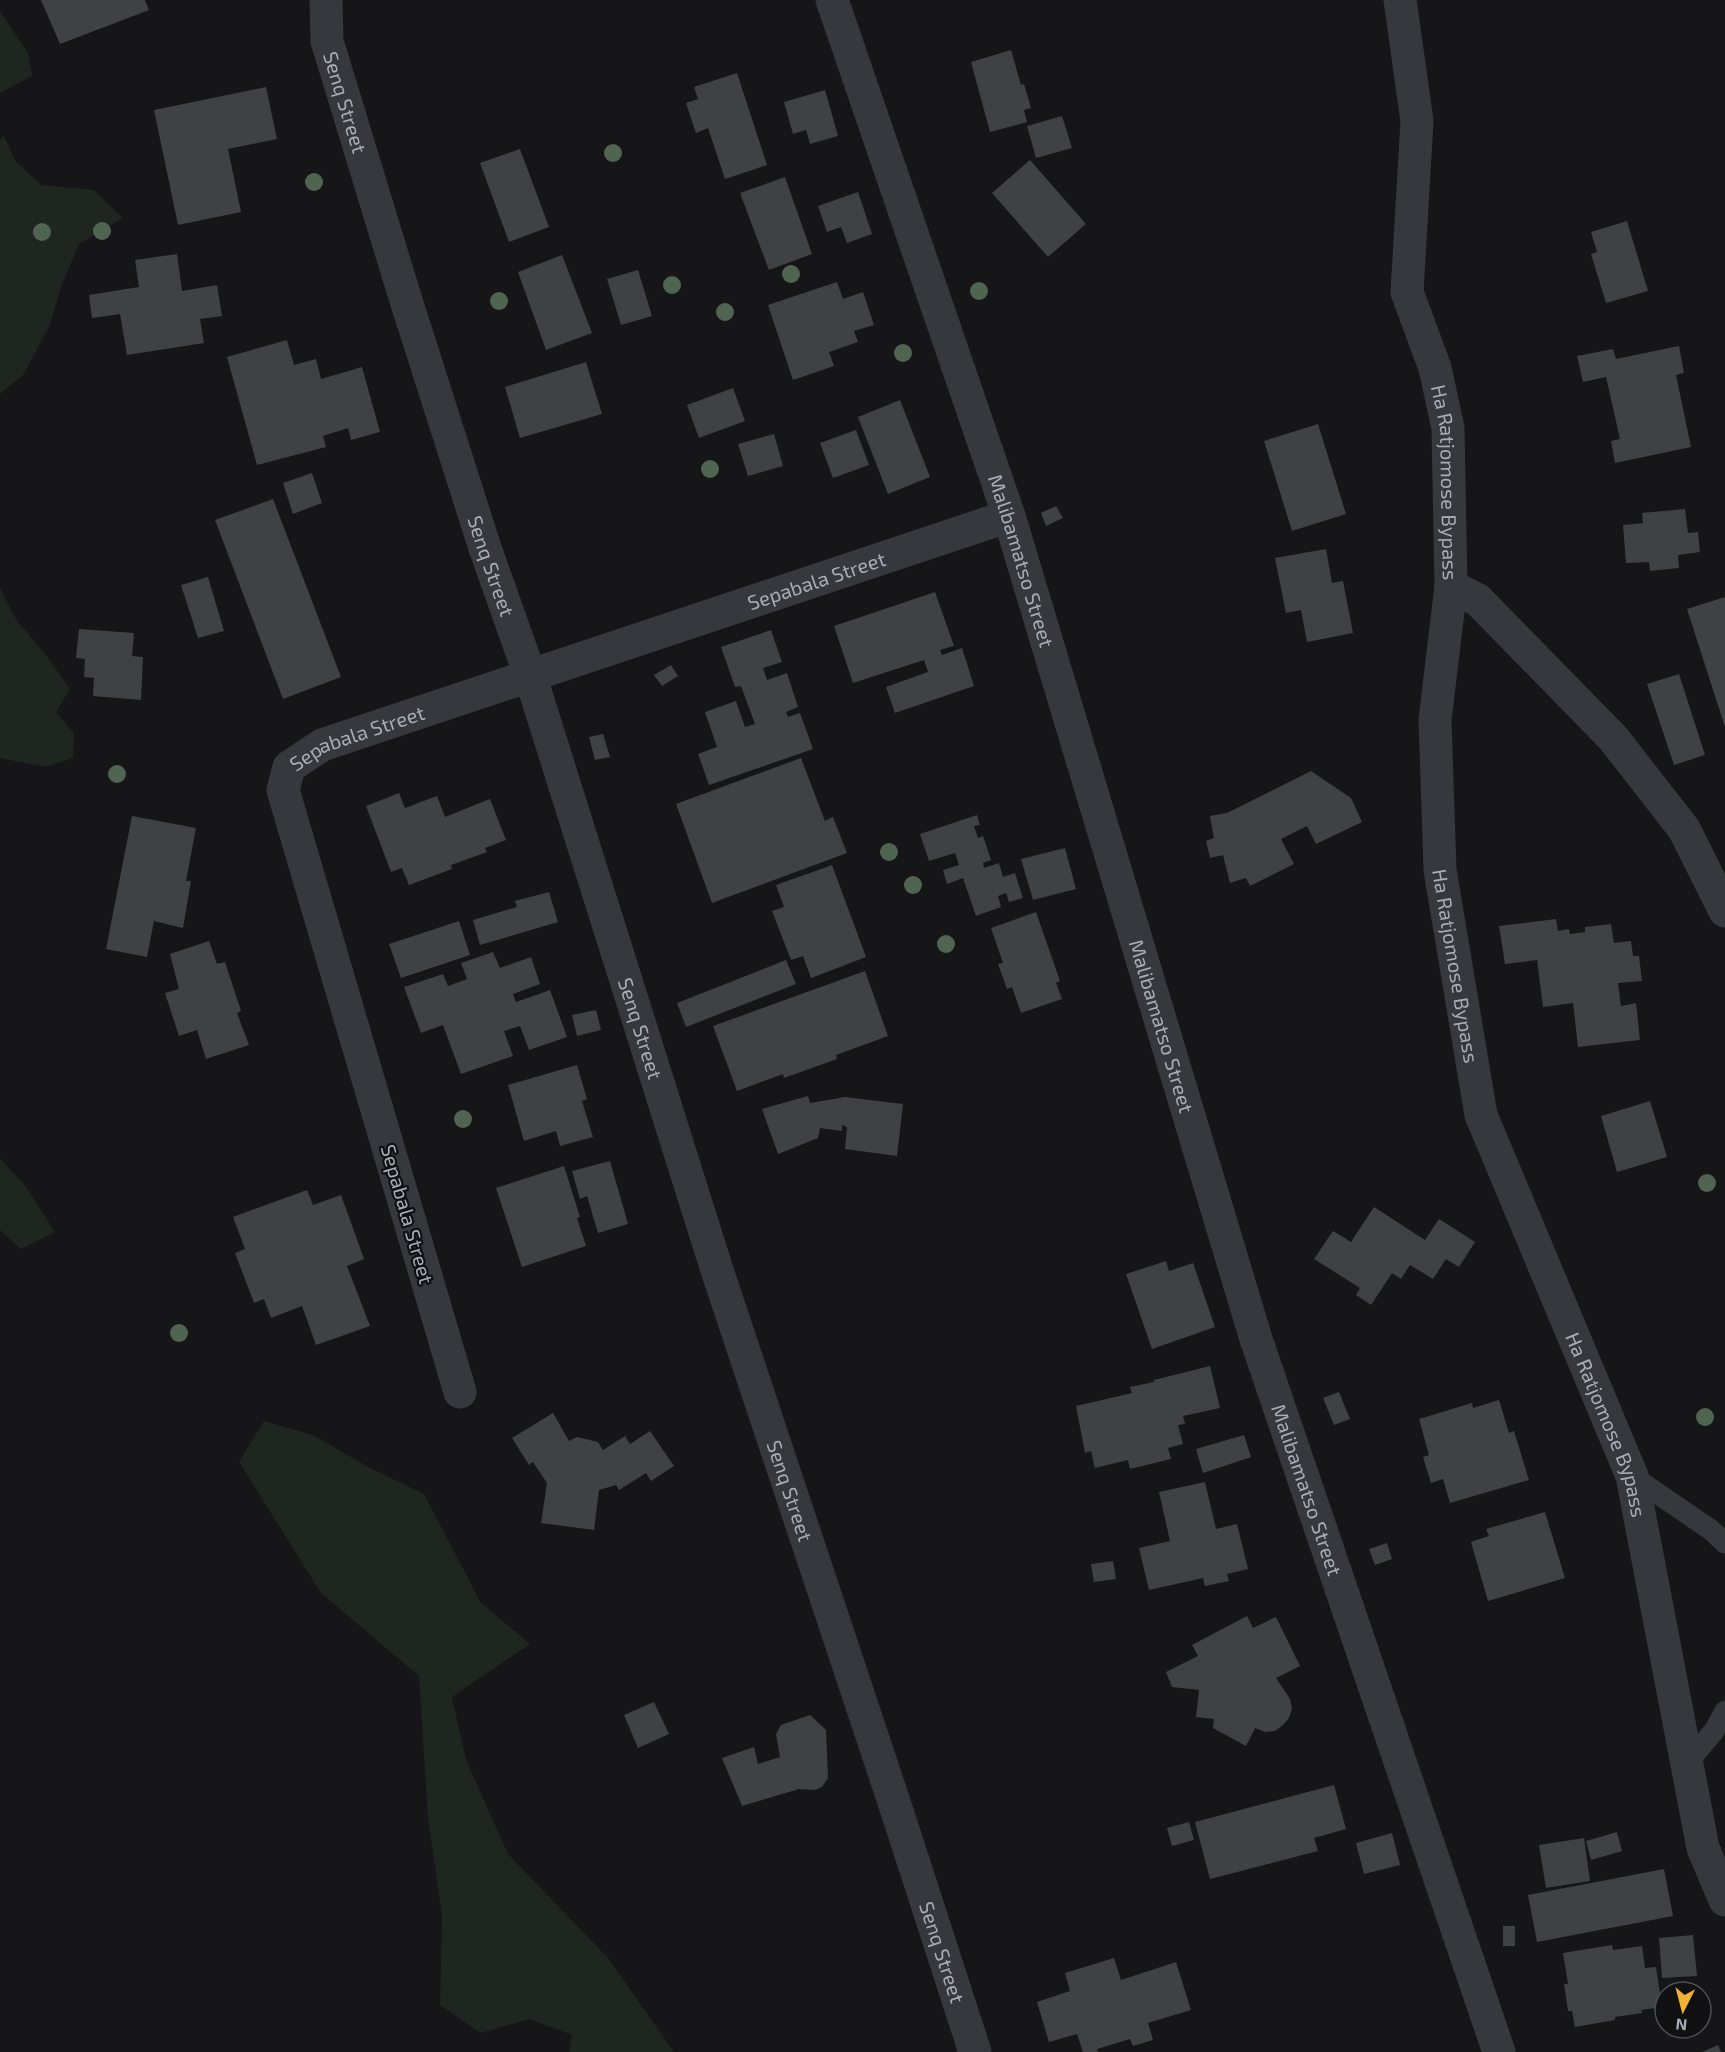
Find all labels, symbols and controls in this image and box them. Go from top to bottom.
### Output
street label: Senq Street [319,48,373,156]
street label: Ha Ratjomose Bypass [1427,382,1463,581]
street label: Malibamatso Street [984,471,1060,650]
street label: Senq Street [463,512,520,620]
street label: Sepabala Street [744,546,889,614]
street label: Sepabala Street [285,700,428,775]
street label: Ha Ratjomose Bypass [1428,867,1484,1065]
street label: Malibamatso Street [1125,937,1199,1116]
street label: Senq Street [614,974,668,1082]
street label: Sepabala Street [377,1142,439,1287]
street label: Ha Ratjomose Bypass [1561,1329,1652,1519]
street label: Malibamatso Street [1267,1401,1348,1579]
street label: Senq Street [762,1437,818,1545]
street label: Senq Street [915,1898,970,2006]
north arrow [1653,1980,1713,2040]
text: N [1675,2015,1688,2035]

